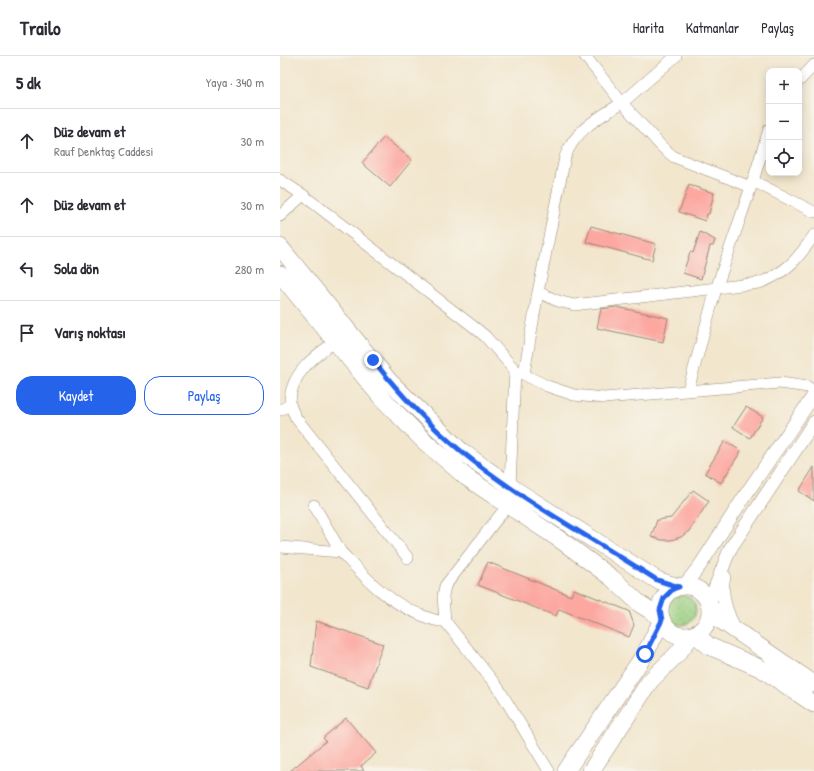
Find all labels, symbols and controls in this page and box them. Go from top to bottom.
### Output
text: Trailo [20,15,61,41]
text: Harita [633,18,664,37]
text: Katmanlar [686,18,739,37]
text: Paylaş [761,18,794,37]
map controls [766,68,802,176]
button: + [766,68,802,104]
text: 5 dk [16,71,41,94]
text: Yaya · 340 m [206,73,264,91]
button: − [766,104,802,140]
text: Düz devam et [54,121,125,142]
icon: ahead [16,130,38,152]
text: 30 m [241,132,264,150]
button: locate [766,140,802,176]
text: Rauf Denktaş Caddesi [54,142,154,160]
icon: ahead [16,194,38,216]
text: Düz devam et [54,194,125,215]
text: 30 m [241,196,264,214]
icon: left [16,258,38,280]
text: Sola dön [54,258,99,279]
text: 280 m [235,260,264,278]
icon: arrive [16,322,38,344]
text: Varış noktası [54,322,126,343]
route end [364,351,382,369]
button: Kaydet [16,376,136,415]
button: Paylaş [144,376,264,415]
route start [636,645,654,663]

